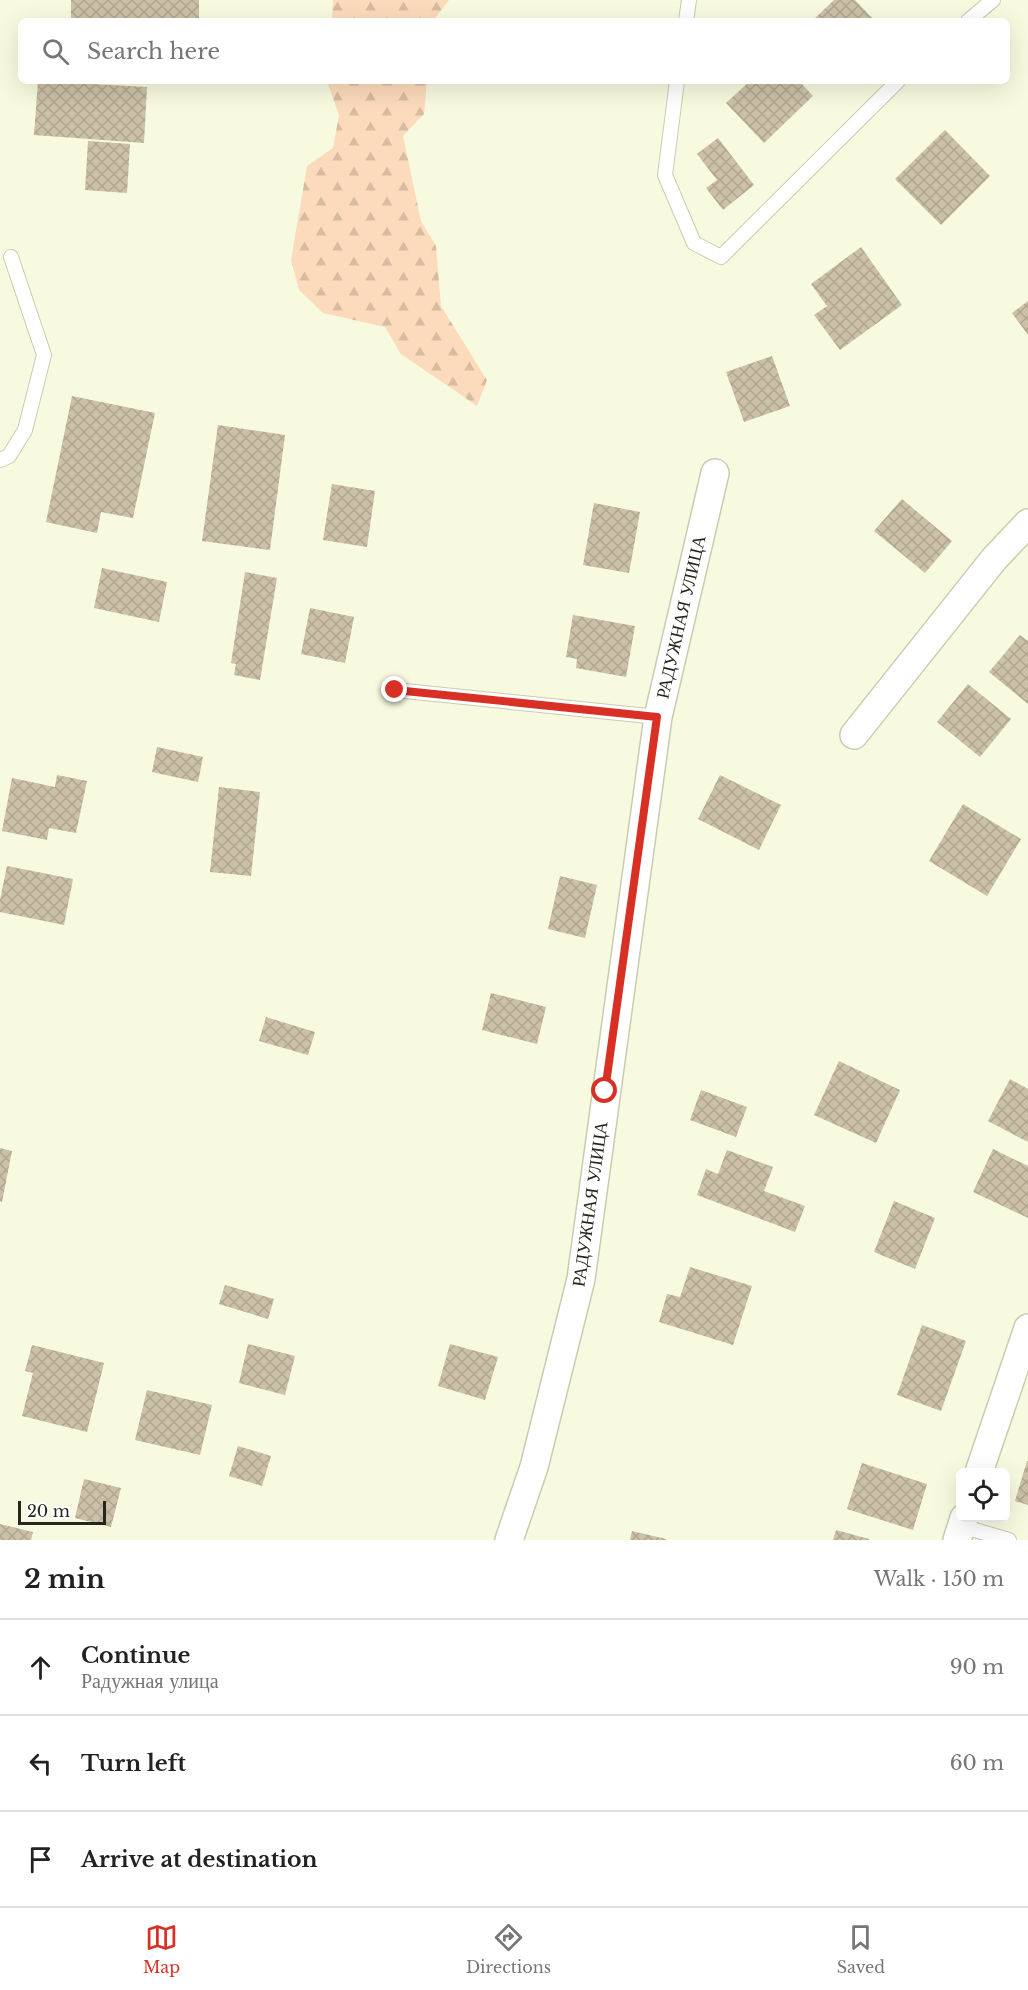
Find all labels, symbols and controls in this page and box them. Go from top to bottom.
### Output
search box [18,18,1010,84]
icon: search [39,35,72,68]
text: Search here [87,38,220,65]
street label: РАДУЖНАЯ УЛИЦА [651,533,711,701]
route end [381,676,407,702]
route start [591,1077,617,1103]
street label: РАДУЖНАЯ УЛИЦА [567,1120,613,1288]
map controls [956,1468,1010,1522]
button: locate [956,1468,1010,1522]
scale bar [18,1498,106,1526]
text: 20 m [27,1501,70,1521]
text: 2 min [24,1563,105,1595]
text: Walk · 150 m [874,1567,1004,1591]
text: Continue [81,1642,190,1669]
icon: ahead [24,1651,57,1684]
text: 90 m [950,1655,1004,1679]
text: Радужная улица [81,1669,219,1693]
icon: left [24,1747,57,1780]
text: Turn left [81,1750,186,1777]
text: 60 m [950,1751,1004,1775]
icon: arrive [24,1843,57,1876]
text: Arrive at destination [81,1846,318,1873]
tab: Map [143,1921,180,1977]
tab: Directions [466,1921,551,1977]
tab: Saved [837,1921,885,1977]

